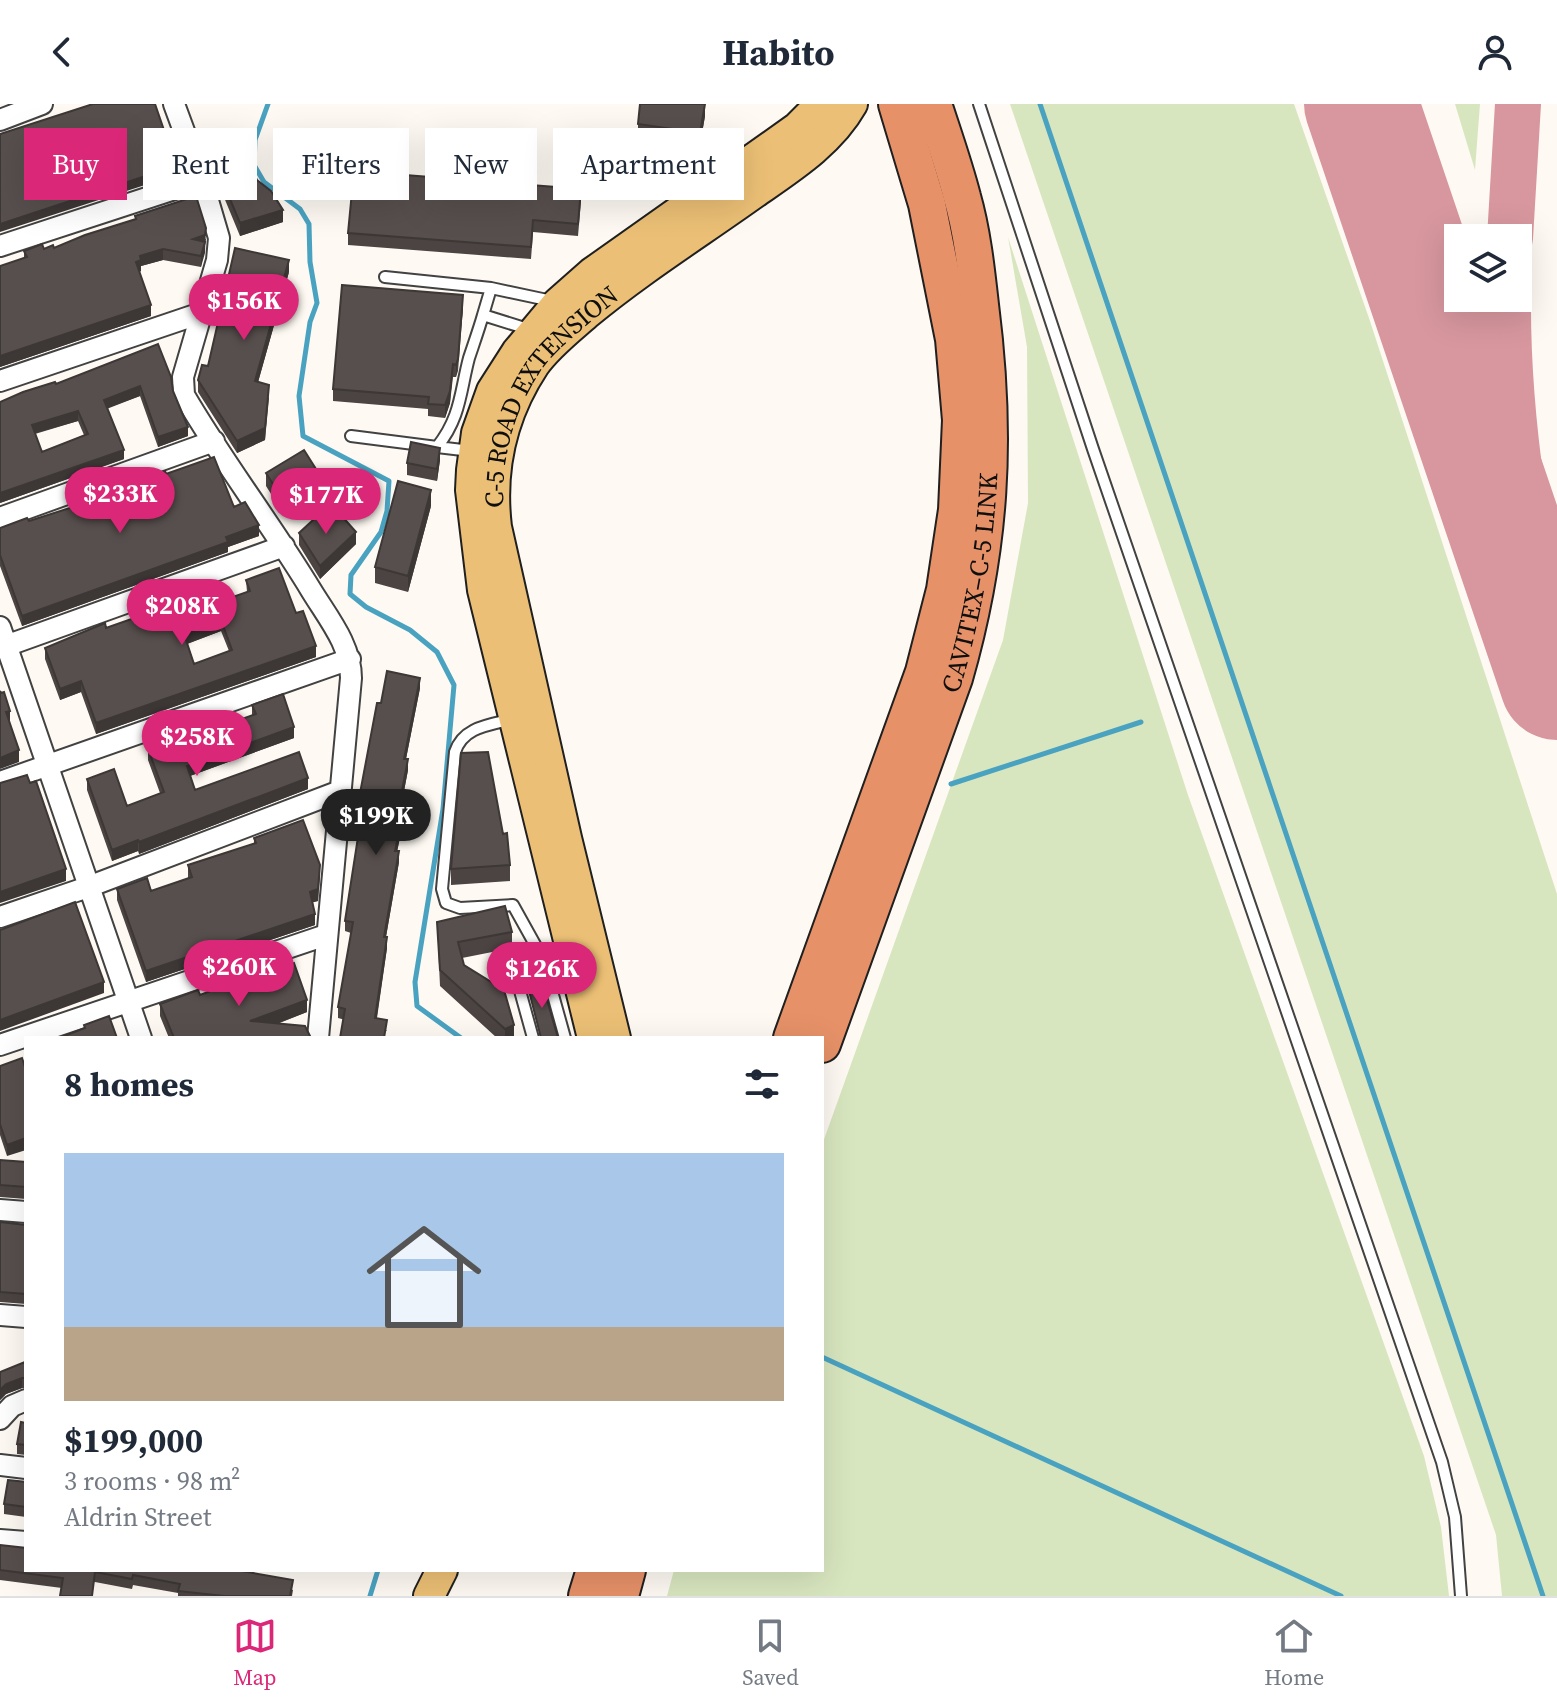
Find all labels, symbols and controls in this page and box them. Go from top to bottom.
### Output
text: Habito [722,28,835,77]
icon: back [40,30,84,74]
icon: person [1473,30,1517,74]
chip: Buy [24,128,127,200]
chip: Rent [143,128,257,200]
chip: Filters [273,128,409,200]
chip: New [425,128,537,200]
chip: Apartment [553,128,744,200]
map controls [1444,224,1532,312]
button: layers [1444,224,1532,312]
pin: $156K [188,274,300,342]
street label: C-5 ROAD EXTENSION [476,277,626,508]
text: $156K [207,282,281,318]
pin: $233K [64,467,176,535]
pin: $177K [270,468,382,536]
street label: CAVITEX–C-5 LINK [932,471,1006,698]
text: $233K [83,475,157,511]
text: $177K [289,476,363,512]
pin: $208K [126,579,238,647]
text: $208K [145,587,219,623]
pin: $258K [141,710,253,778]
text: $258K [160,718,234,754]
pin: $199K [320,789,432,857]
text: $199K [339,797,413,833]
pin: $260K [183,940,295,1008]
pin: $126K [486,942,598,1010]
text: $260K [202,948,276,984]
text: $126K [505,950,579,986]
text: 8 homes [64,1061,194,1107]
icon: filters [740,1062,784,1106]
icon: home [352,1205,496,1349]
text: $199,000 [64,1417,203,1463]
text: 3 rooms · 98 m² [64,1463,240,1499]
text: Aldrin Street [64,1499,212,1535]
tab: Map [233,1614,277,1692]
tab: Saved [742,1614,799,1692]
tab: Home [1264,1614,1324,1692]

